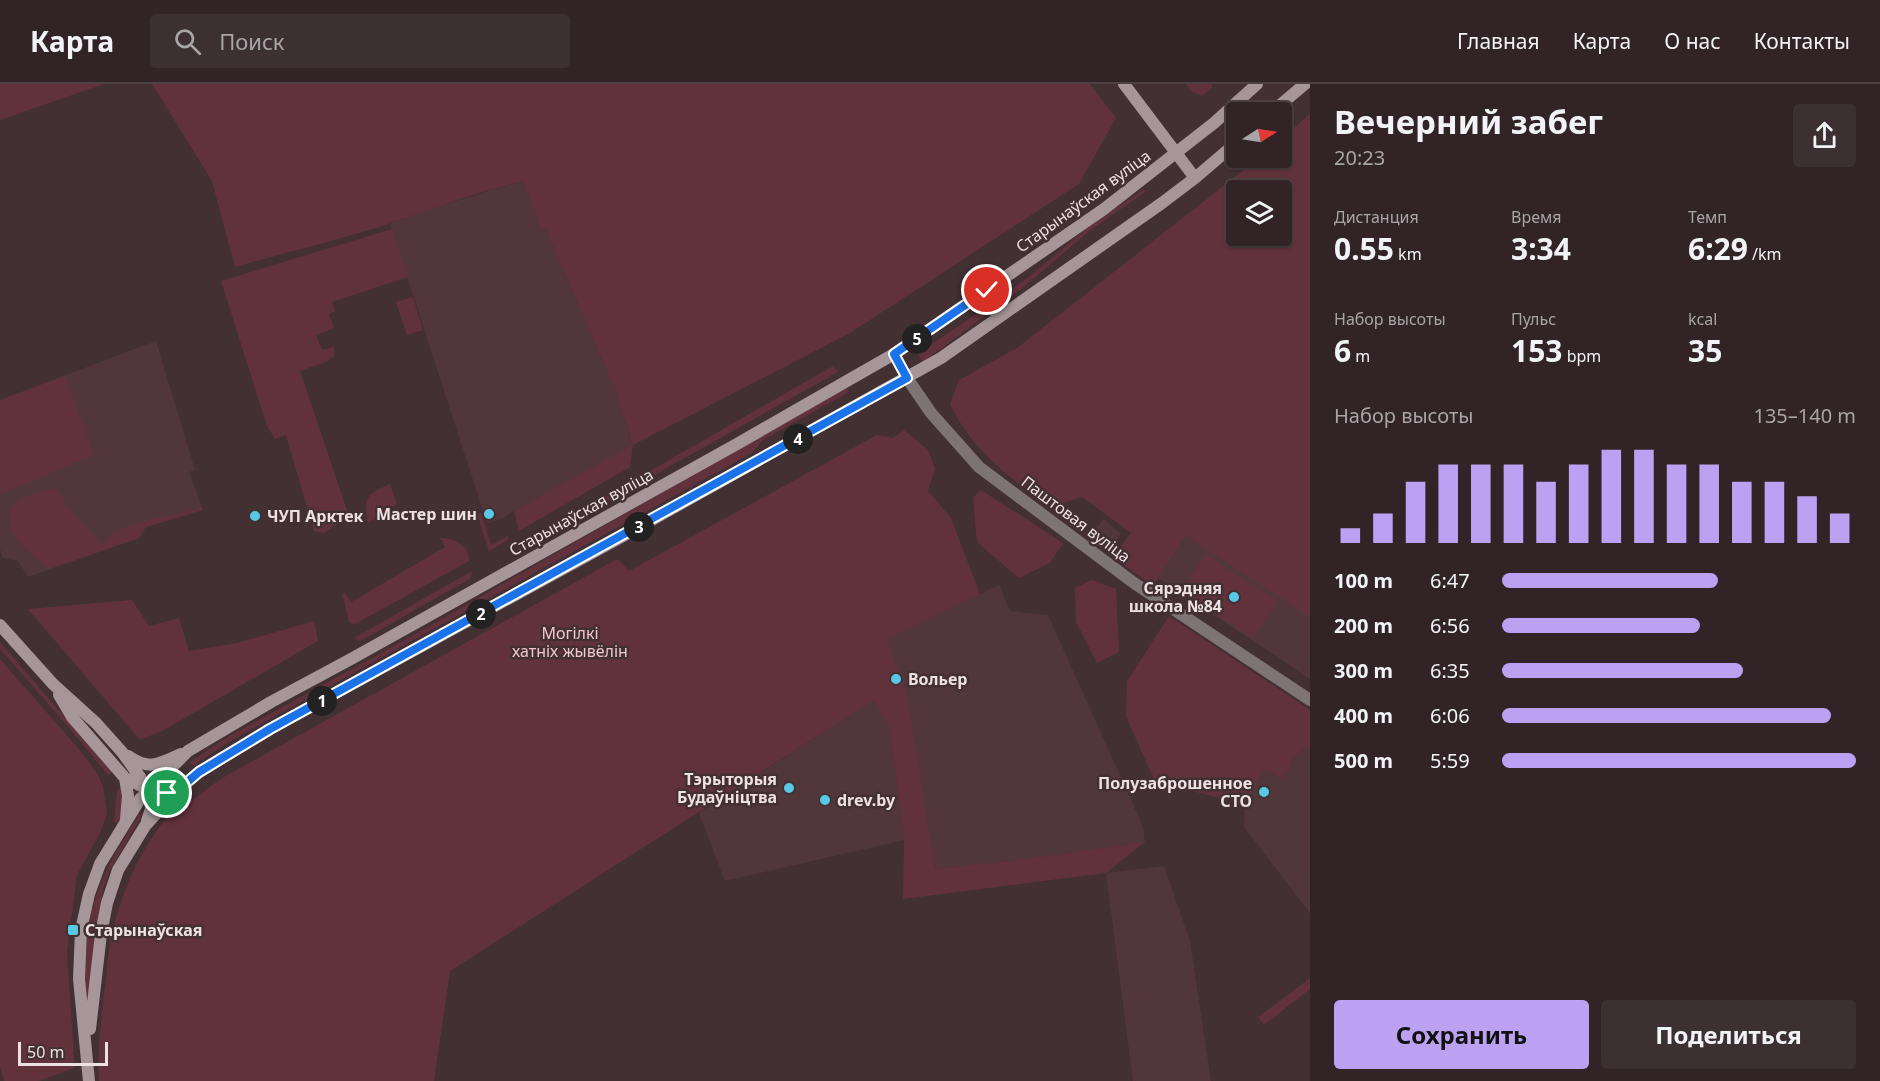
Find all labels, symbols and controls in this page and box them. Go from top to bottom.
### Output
search box [150,14,570,68]
text: Карта [30,22,114,60]
icon: search [171,25,204,58]
text: Поиск [219,26,285,56]
text: Главная [1457,27,1540,55]
text: Карта [1573,27,1631,55]
text: О нас [1664,27,1721,55]
text: Контакты [1754,27,1850,55]
text: Вечерний забег [1334,99,1603,144]
north arrow [1226,102,1292,168]
map controls [1226,102,1292,246]
button: share [1793,104,1856,167]
text: 20:23 [1334,144,1385,171]
street label: Старынаўская вуліца [1011,145,1155,257]
button: layers [1226,180,1292,246]
text: Дистанция [1334,206,1419,228]
text: Время [1511,206,1561,228]
text: Темп [1688,206,1727,228]
text: 0.55 [1334,228,1394,269]
text: 3:34 [1511,228,1571,269]
text: 6:29 [1688,228,1748,269]
text: km [1394,243,1422,265]
text: /km [1748,243,1782,265]
pin [961,264,1012,315]
icon: check [970,273,1003,306]
text: Набор высоты [1334,308,1446,330]
text: Пульс [1511,308,1556,330]
text: kcal [1688,308,1717,330]
pin: 5 [902,324,932,354]
text: 5 [912,328,922,350]
text: 6 [1334,330,1351,371]
text: 153 [1511,330,1562,371]
text: 35 [1688,330,1722,371]
text: m [1351,345,1370,367]
text: bpm [1562,345,1601,367]
text: Набор высоты [1334,402,1473,429]
text: 135–140 m [1753,402,1856,429]
pin: 4 [783,424,813,454]
text: 4 [793,428,803,450]
street label: Старынаўская вуліца [505,463,657,561]
street label: Паштовая вуліца [1017,471,1135,567]
place label: Мастер шин [376,503,477,525]
place label: ЧУП Арктек [267,505,364,527]
marker: Мастер шин [482,507,496,521]
marker: ЧУП Арктек [248,509,262,523]
pin: 3 [624,512,654,542]
text: 3 [634,516,644,538]
text: 100 m [1334,567,1393,594]
text: 6:47 [1430,567,1470,594]
place label: Сярэдняя школа №84 [1129,577,1222,617]
marker: Сярэдняя школа №84 [1227,590,1241,604]
pin: 2 [466,599,496,629]
text: 2 [476,603,486,625]
text: 200 m [1334,612,1393,639]
text: 6:56 [1430,612,1470,639]
park label: Могілкі хатніх жывёлін [512,622,628,662]
text: 300 m [1334,657,1393,684]
text: 6:35 [1430,657,1470,684]
place label: Вольер [908,668,967,690]
marker: Вольер [889,672,903,686]
pin: 1 [307,686,337,716]
text: 1 [317,690,327,712]
text: 400 m [1334,702,1393,729]
text: 6:06 [1430,702,1470,729]
text: 500 m [1334,747,1393,774]
text: 5:59 [1430,747,1470,774]
pin [141,767,192,818]
place label: Тэрыторыя Будаўніцтва [677,768,777,808]
place label: Полузаброшенное СТО [1098,772,1252,812]
icon: arrive [150,776,183,809]
marker: Тэрыторыя Будаўніцтва [782,781,796,795]
marker: Полузаброшенное СТО [1257,785,1271,799]
place label: drev.by [837,789,896,811]
marker: drev.by [818,793,832,807]
place label: Старынаўская [85,919,202,941]
marker: Старынаўская [66,923,80,937]
button: Сохранить [1334,1000,1589,1069]
button: Поделиться [1601,1000,1856,1069]
scale bar [18,1039,108,1066]
text: 50 m [27,1041,64,1063]

